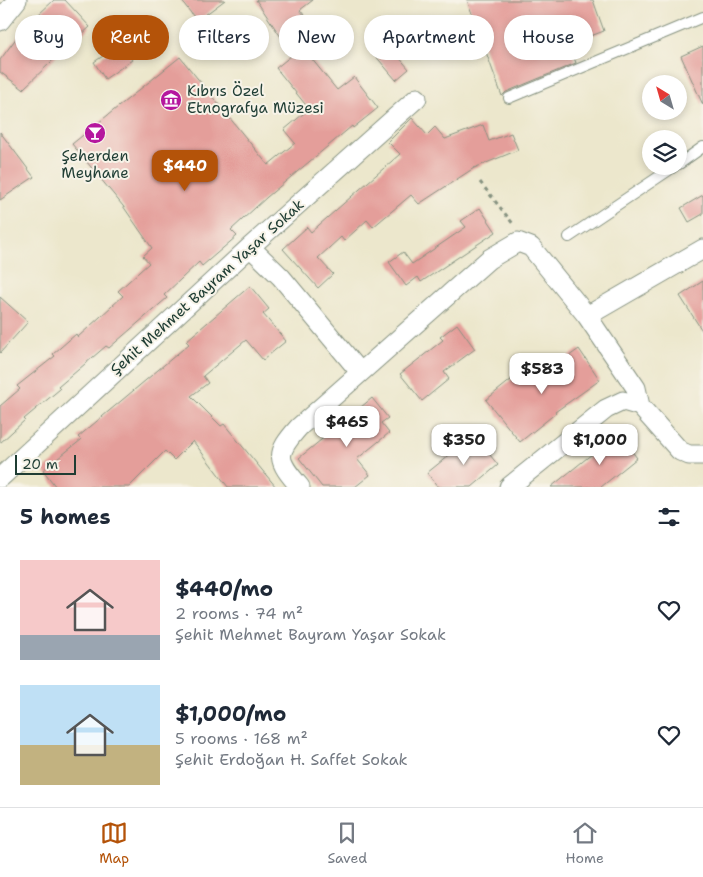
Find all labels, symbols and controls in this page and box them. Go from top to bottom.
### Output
chip: Buy [15,15,82,60]
chip: Rent [92,15,169,60]
chip: Filters [179,15,269,60]
chip: New [279,15,354,60]
chip: Apartment [364,15,494,60]
chip: House [504,15,593,60]
north arrow [642,75,688,120]
map controls [642,75,687,175]
place label: Kıbrıs Özel Etnografya Müzesi [187,81,324,118]
museum icon: Kıbrıs Özel Etnografya Müzesi [159,88,183,112]
bar icon: Şeherden Meyhane [83,121,107,145]
button: layers [642,130,687,175]
place label: Şeherden Meyhane [61,146,129,183]
pin: $440 [155,150,215,192]
text: $440 [163,155,207,176]
street label: Şehit Mehmet Bayram Yaşar Sokak [106,195,308,379]
pin: $583 [512,352,572,395]
text: $583 [520,358,564,379]
pin: $465 [317,406,377,448]
text: $465 [325,411,369,432]
pin: $350 [434,424,494,466]
pin: $1,000 [559,424,641,466]
text: $350 [442,429,486,450]
text: $1,000 [573,429,627,450]
scale bar [15,452,76,475]
text: 20 m [22,455,58,473]
text: 5 homes [20,503,111,531]
icon: filters [655,503,683,531]
text: $440/mo [175,575,273,603]
icon: home [60,580,120,640]
icon: heart [655,596,683,624]
text: 2 rooms · 74 m² [175,603,303,624]
text: Şehit Mehmet Bayram Yaşar Sokak [175,624,446,645]
text: $1,000/mo [175,700,286,728]
icon: home [60,705,120,765]
icon: heart [655,721,683,749]
text: 5 rooms · 168 m² [175,728,308,749]
text: Şehit Erdoğan H. Saffet Sokak [175,749,408,770]
tab: Map [99,819,129,867]
tab: Saved [327,819,367,867]
tab: Home [565,819,604,867]

